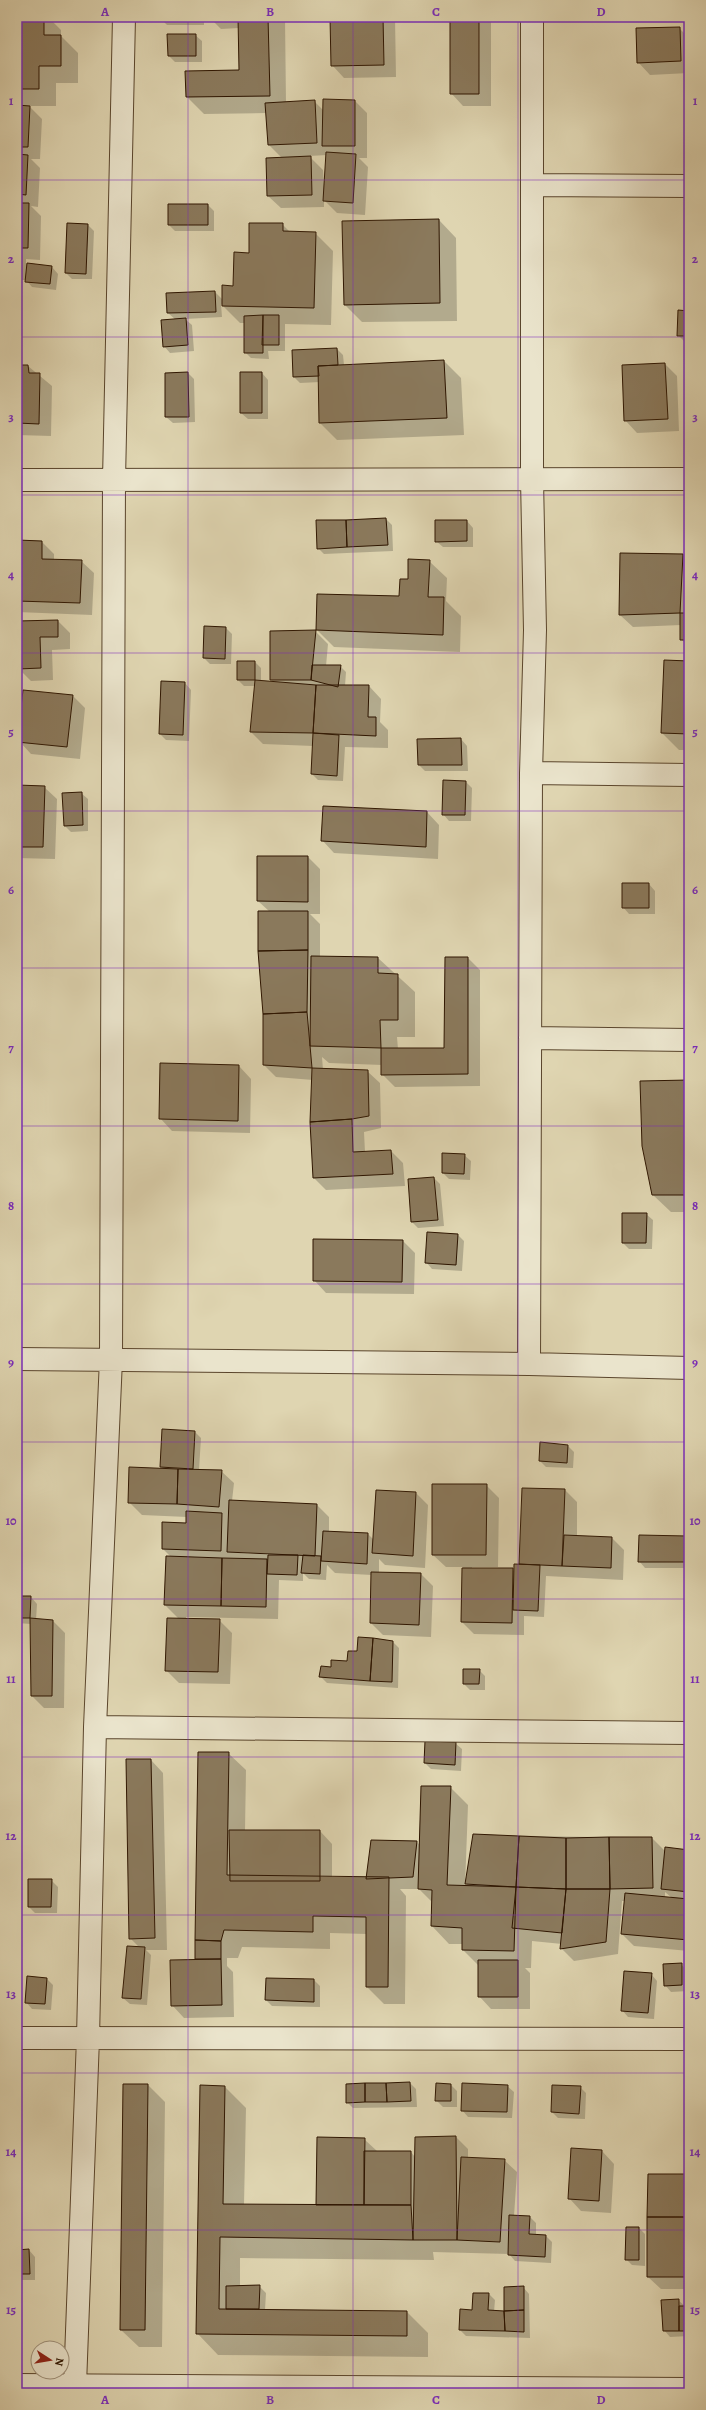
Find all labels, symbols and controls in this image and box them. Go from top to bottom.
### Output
text: A [100,3,110,20]
text: B [266,3,274,20]
text: C [432,3,440,20]
text: D [596,3,606,20]
text: 1 [9,92,14,109]
text: 1 [693,92,698,109]
text: 2 [8,250,15,267]
text: 2 [692,250,699,267]
text: 3 [8,408,14,425]
text: 3 [692,408,698,425]
text: 4 [8,566,14,583]
text: 4 [692,566,698,583]
text: 5 [8,723,14,740]
text: 5 [692,723,698,740]
text: 6 [8,881,14,898]
text: 6 [692,881,698,898]
text: 7 [8,1039,14,1056]
text: 7 [692,1039,698,1056]
text: 8 [8,1197,14,1214]
text: 8 [692,1197,698,1214]
text: 9 [8,1354,14,1371]
text: 9 [692,1354,698,1371]
text: 10 [5,1512,17,1529]
text: 10 [689,1512,701,1529]
text: 11 [6,1670,16,1687]
text: 11 [690,1670,700,1687]
text: 12 [6,1827,17,1844]
text: 12 [690,1827,701,1844]
text: 13 [6,1985,17,2002]
text: 13 [690,1985,701,2002]
text: 14 [6,2143,16,2160]
text: 14 [690,2143,700,2160]
text: 15 [6,2301,17,2318]
text: 15 [690,2301,701,2318]
north arrow [30,2340,70,2380]
text: N [51,2356,67,2367]
text: A [100,2391,110,2408]
text: B [266,2391,274,2408]
text: C [432,2391,440,2408]
text: D [596,2391,606,2408]

